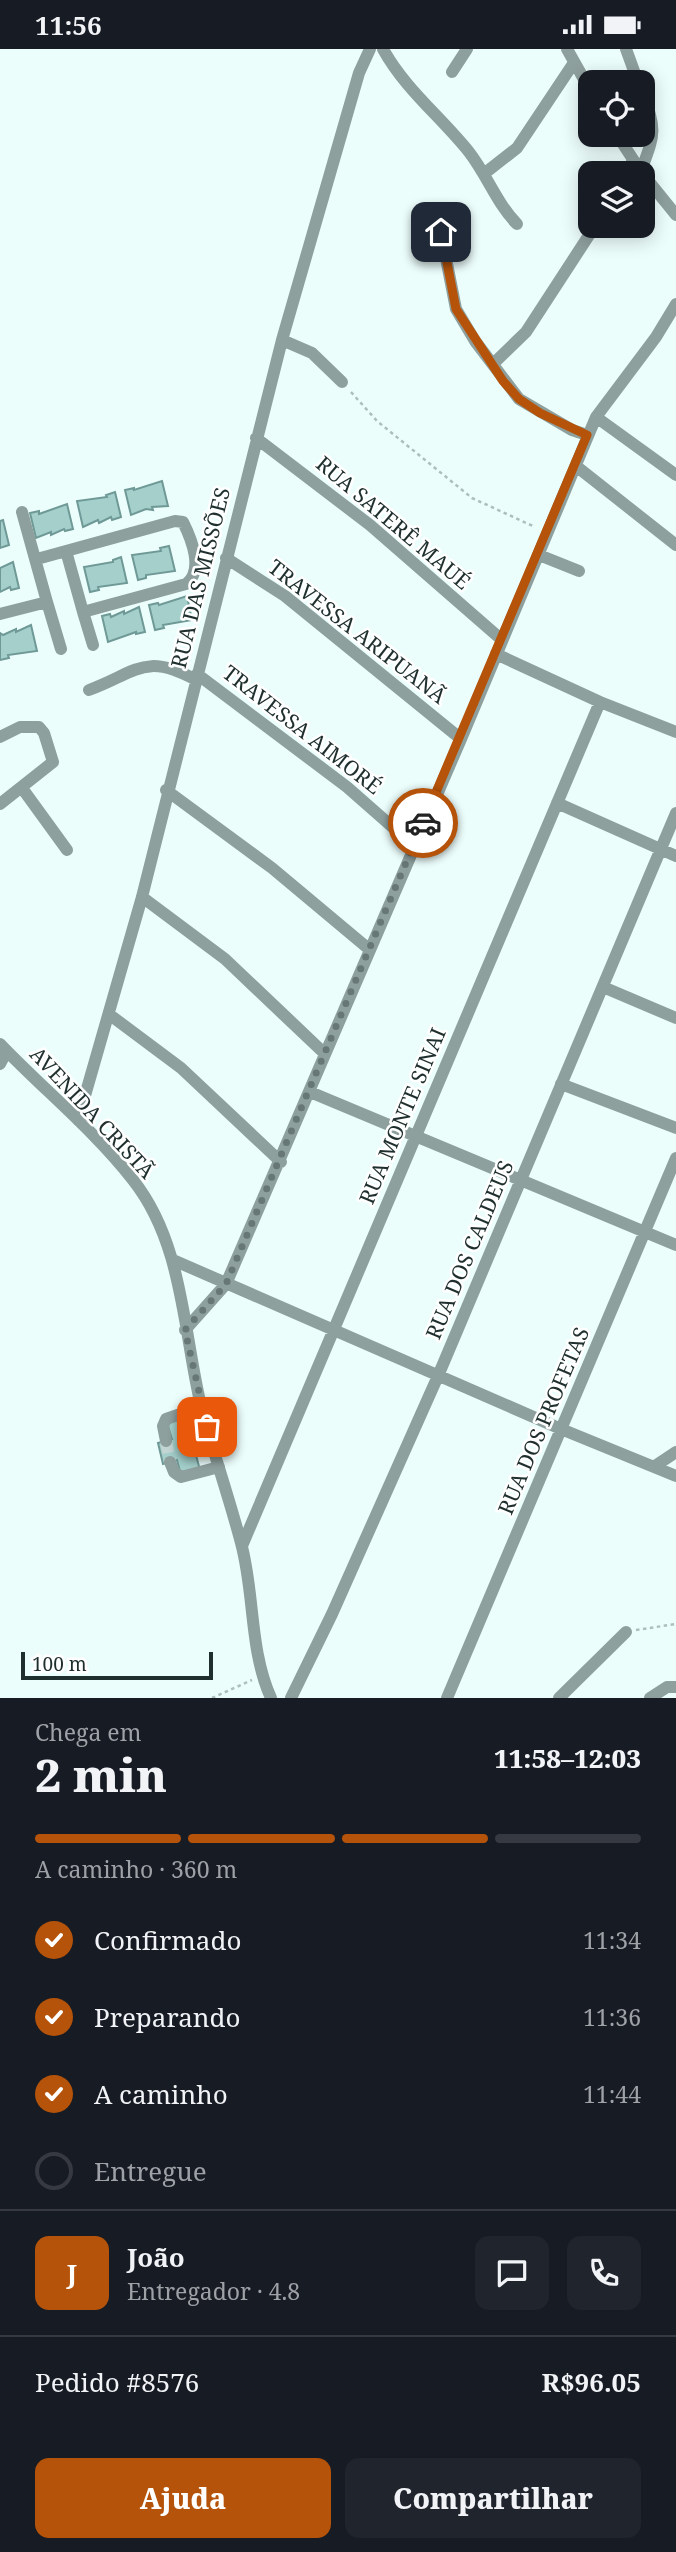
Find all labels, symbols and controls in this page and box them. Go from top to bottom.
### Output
text: 11:56 [35,7,102,43]
map controls [578,70,655,238]
button: locate [578,70,655,147]
button: layers [578,161,655,238]
pin [411,202,471,262]
icon: home [422,213,460,251]
street label: RUA SATERÊ MAUÉ [311,449,477,595]
street label: RUA DAS MISSÕES [164,484,236,671]
street label: TRAVESSA ARIPUANÃ [263,553,453,710]
street label: TRAVESSA AIMORÉ [217,658,388,800]
courier [388,788,458,858]
icon: car [404,804,442,842]
street label: RUA MONTE SINAI [352,1023,452,1208]
street label: AVENIDA CRISTÃ [24,1040,161,1185]
street label: RUA DOS CALDEUS [419,1156,519,1343]
street label: RUA DOS PROFETAS [491,1323,595,1519]
pin [177,1397,237,1457]
icon: bag [188,1408,226,1446]
scale bar [21,1649,214,1681]
text: 100 m [32,1651,87,1677]
text: Chega em [35,1716,141,1748]
text: 11:58–12:03 [494,1740,641,1776]
text: 2 min [35,1743,167,1805]
text: A caminho · 360 m [35,1853,237,1885]
icon: check [35,1921,73,1959]
text: Confirmado [94,1922,241,1958]
text: 11:34 [583,1924,641,1956]
icon: check [35,1998,73,2036]
text: Preparando [94,1999,241,2035]
text: 11:36 [583,2001,641,2033]
icon: check [35,2075,73,2113]
text: A caminho [94,2076,228,2112]
text: 11:44 [583,2078,641,2110]
text: Entregue [94,2153,207,2189]
button: chat [475,2236,549,2310]
button: phone [567,2236,641,2310]
text: João [127,2239,185,2275]
text: J [67,2255,77,2291]
text: Entregador · 4.8 [127,2275,300,2307]
text: Pedido #8576 [35,2364,199,2400]
text: R$96.05 [541,2364,641,2400]
button: Ajuda [35,2458,331,2538]
button: Compartilhar [345,2458,641,2538]

